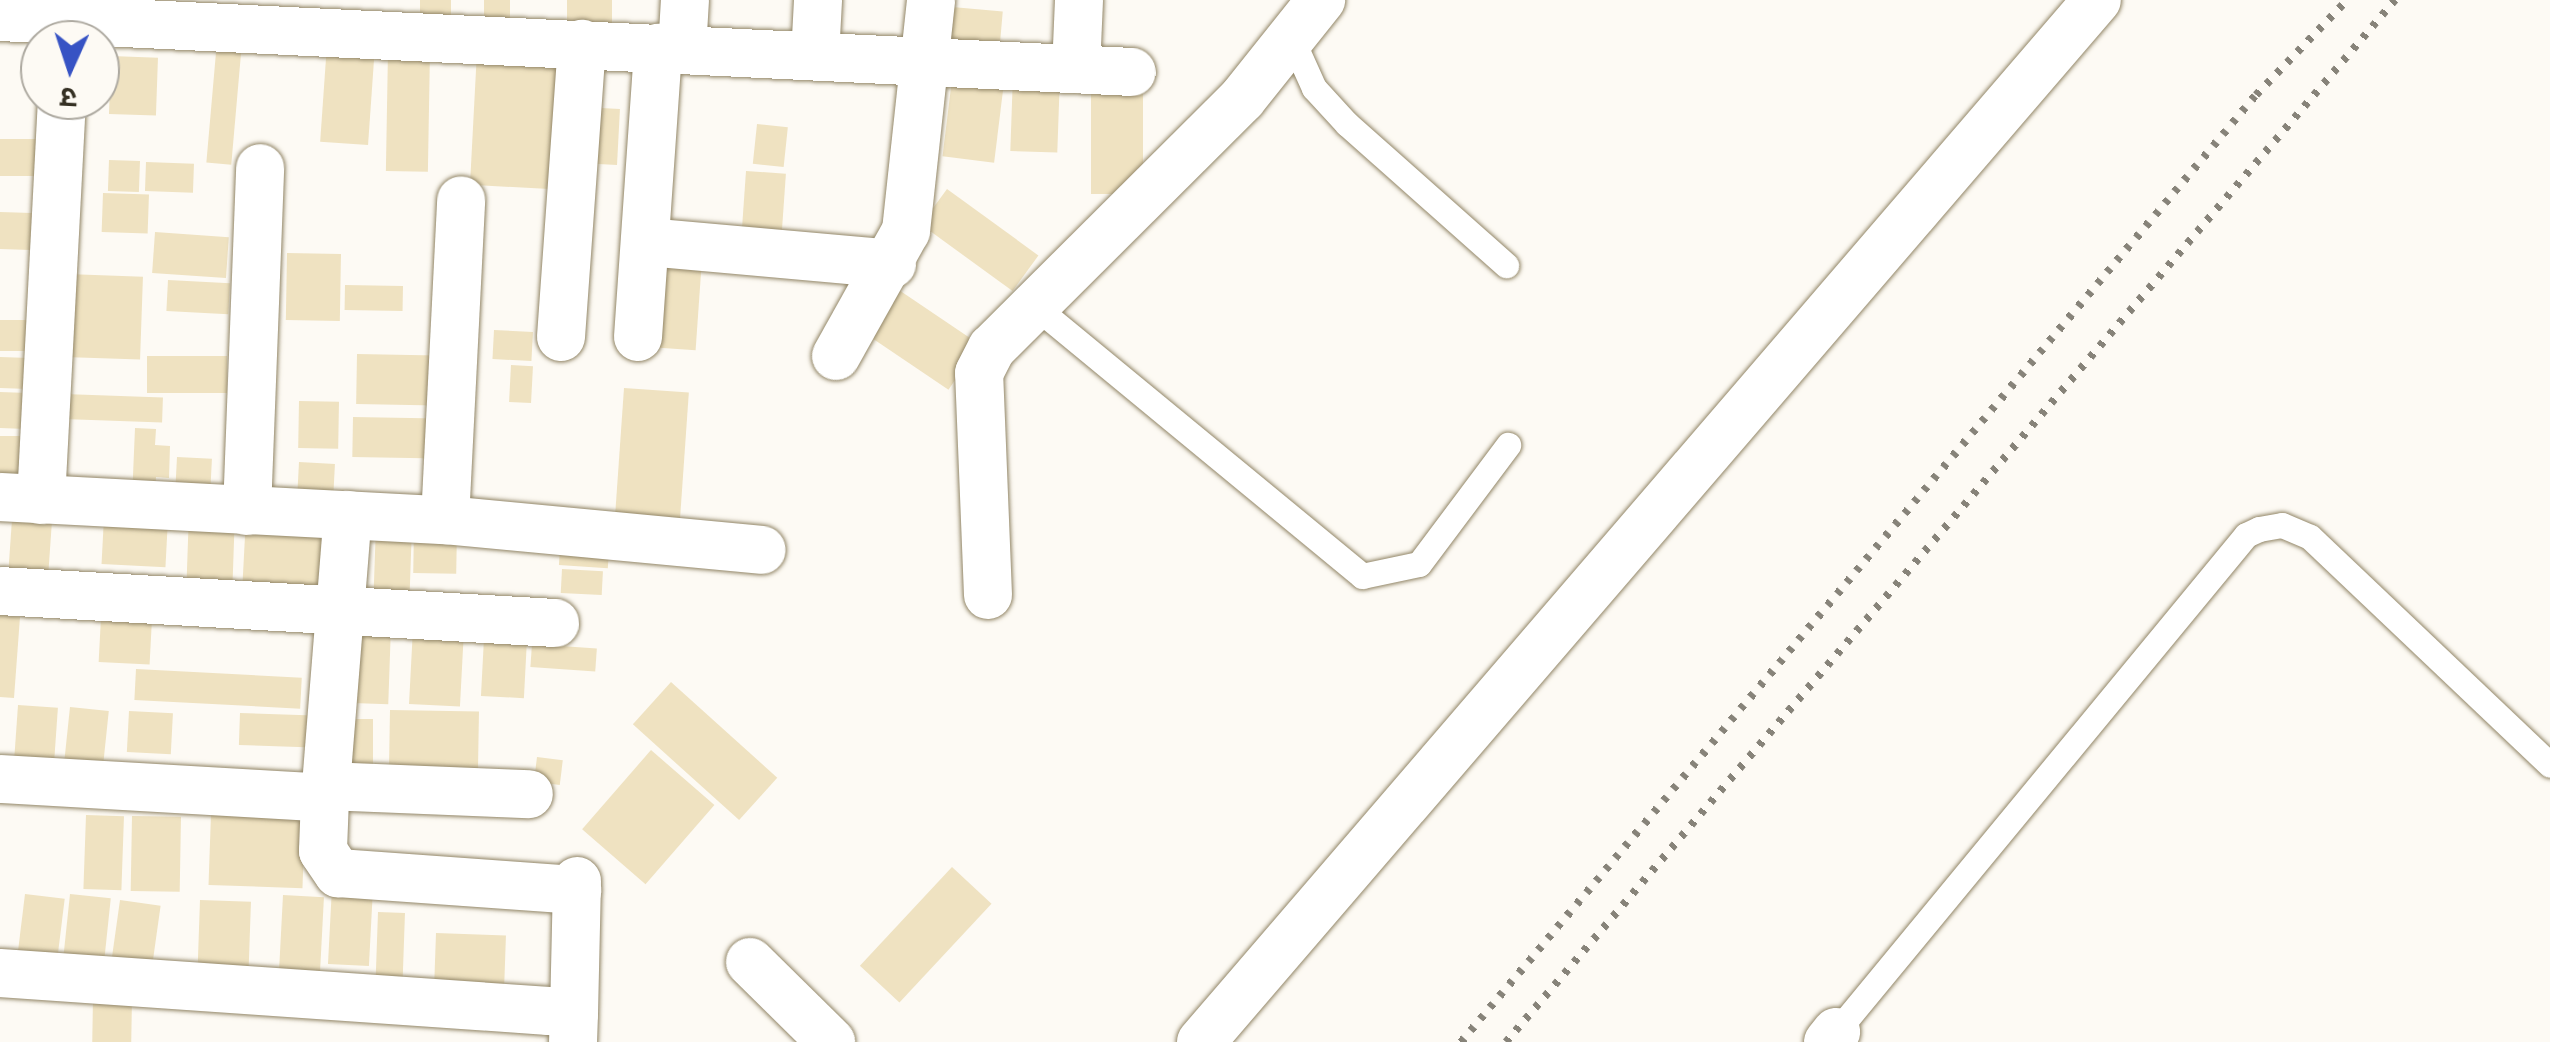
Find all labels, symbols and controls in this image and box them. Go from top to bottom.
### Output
north arrow [20,20,120,120]
text: उ [59,80,78,117]

